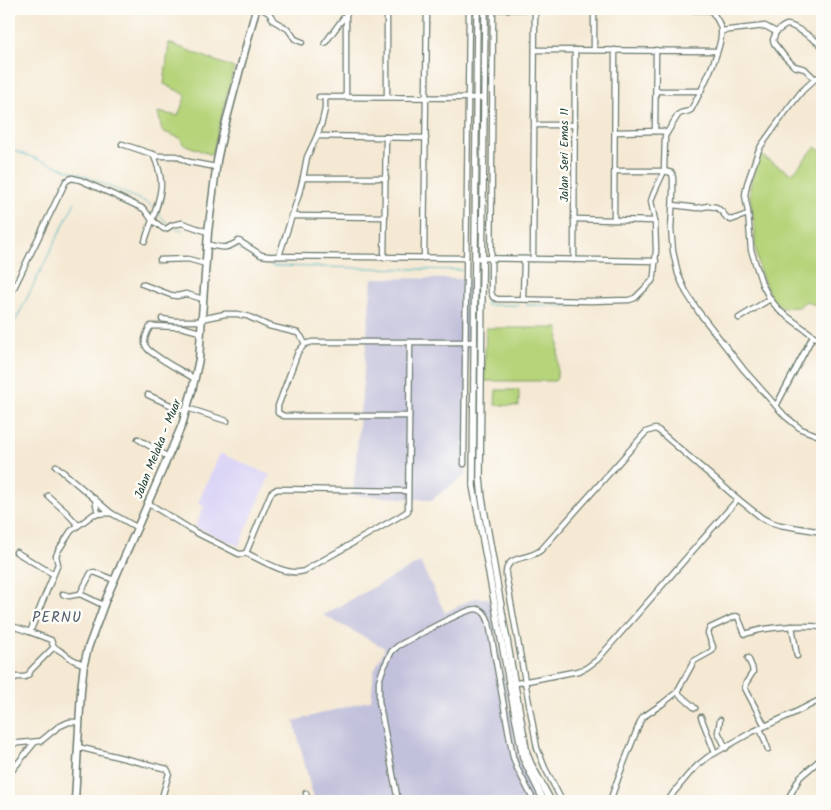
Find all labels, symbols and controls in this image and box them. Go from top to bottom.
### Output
street label: Jalan Seri Emas 11 [555,108,574,202]
street label: Jalan Melaka - Muar [129,395,187,502]
district label: PERNU [32,606,82,630]

